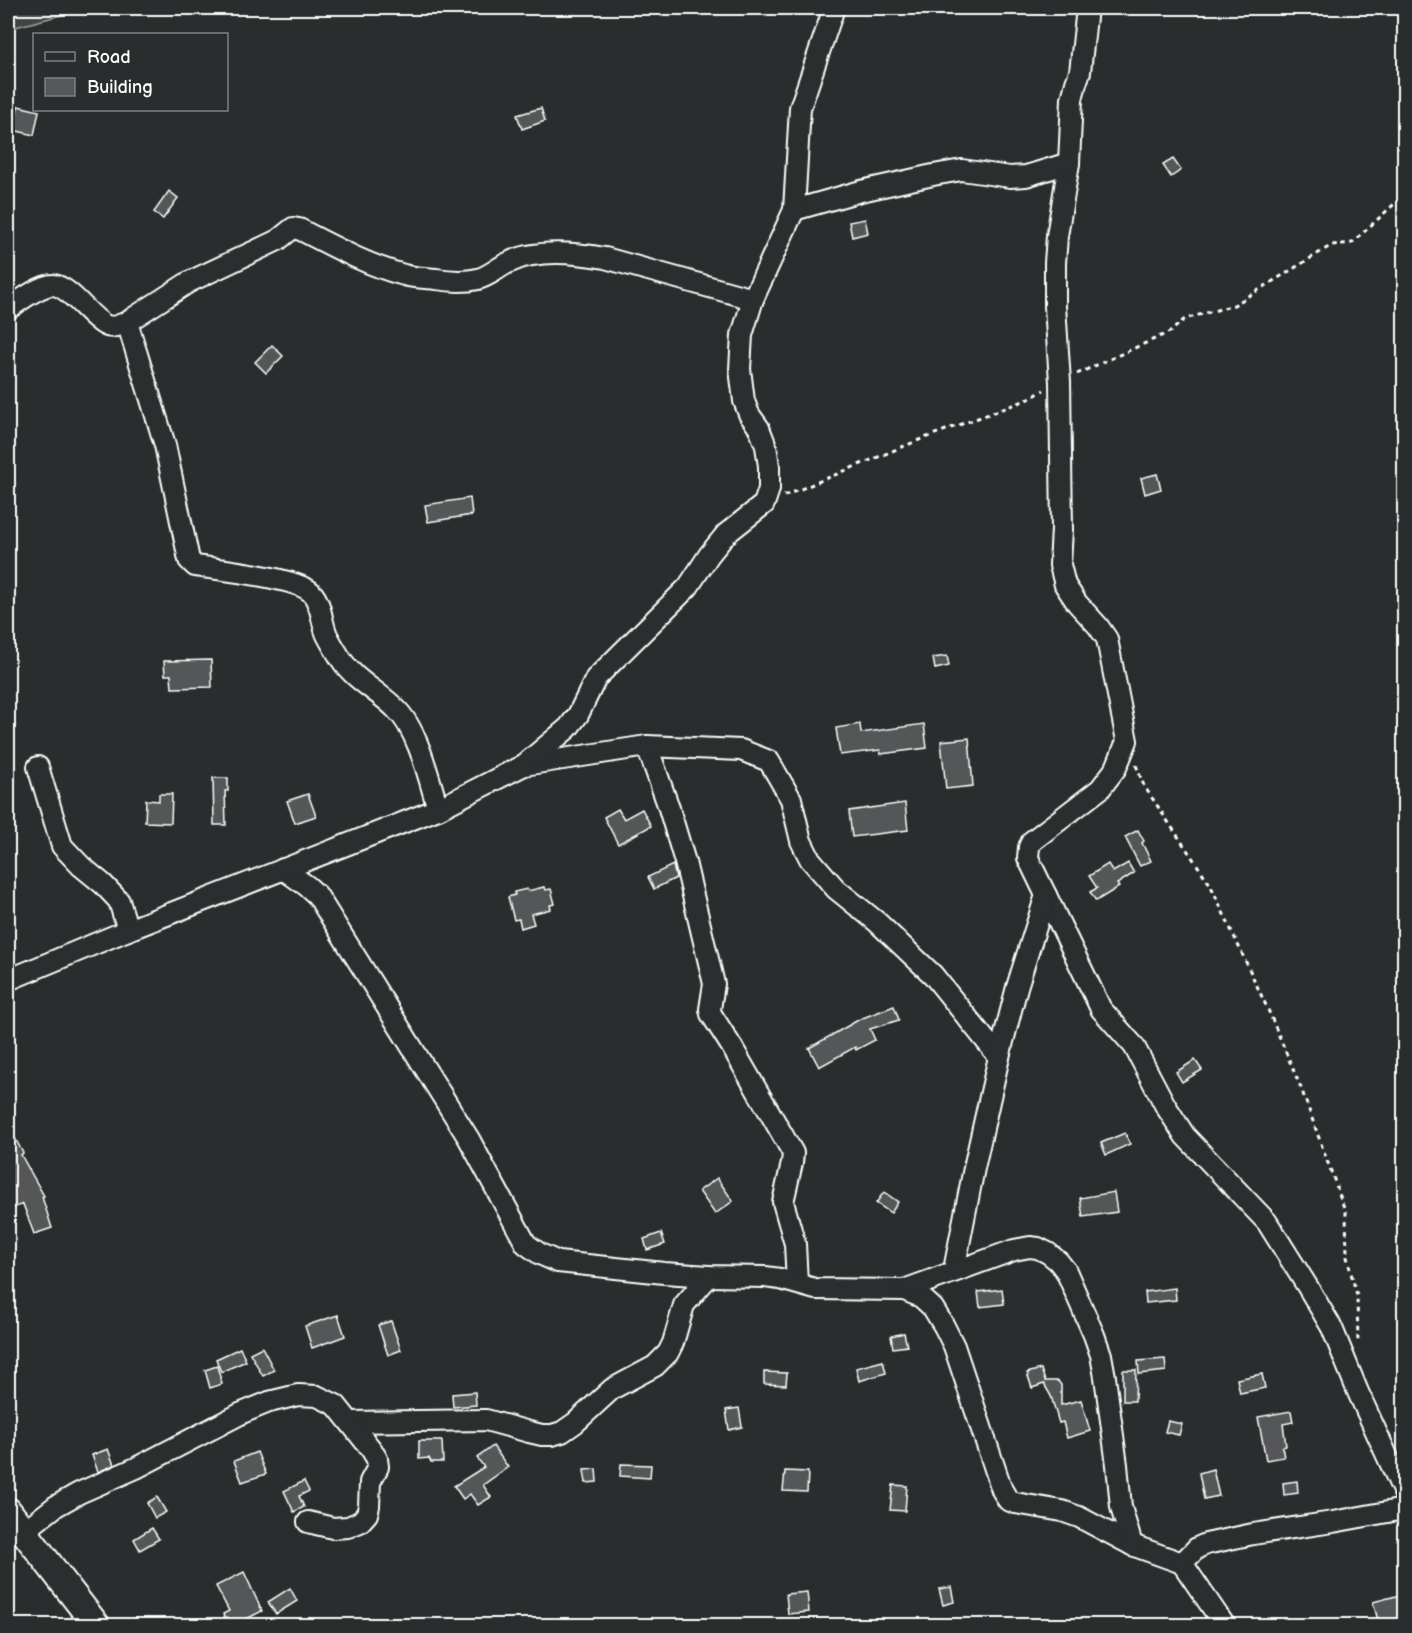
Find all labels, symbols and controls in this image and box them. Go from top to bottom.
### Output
legend [33,33,228,111]
text: Road [87,47,131,68]
text: Building [87,77,153,98]

